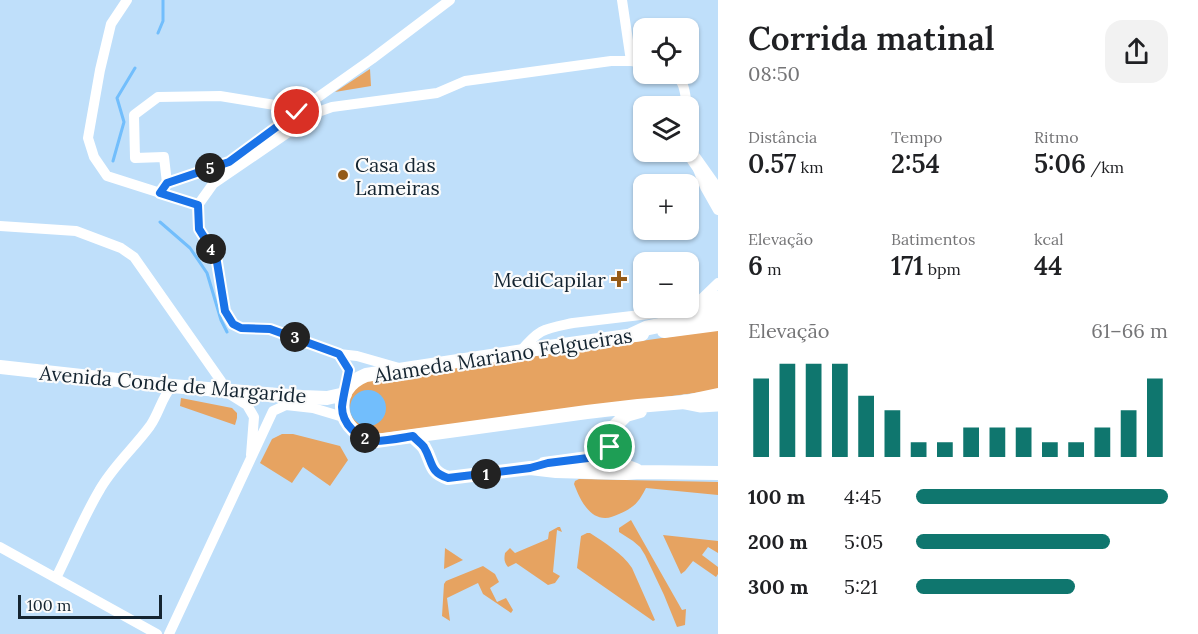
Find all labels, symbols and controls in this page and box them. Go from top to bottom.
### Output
text: Corrida matinal [748,17,995,59]
map controls [633,18,699,318]
button: locate [633,18,699,84]
button: share [1105,20,1168,83]
text: 08:50 [748,61,800,86]
pin [271,86,322,137]
icon: check [280,95,313,128]
button: layers [633,96,699,162]
text: Distância [748,127,817,147]
text: Tempo [891,127,942,147]
text: Ritmo [1034,127,1079,147]
text: 0.57 [748,147,796,180]
text: 2:54 [891,147,940,180]
text: 5:06 [1034,147,1086,180]
place label: Casa das Lameiras [355,152,440,200]
pin: 5 [195,153,225,183]
text: km [796,157,823,177]
text: /km [1086,157,1124,177]
text: 5 [206,158,214,178]
marker: Casa das Lameiras [336,168,350,182]
button: + [633,174,699,240]
text: Elevação [748,229,813,249]
text: Batimentos [891,229,975,249]
text: kcal [1034,229,1064,249]
pin: 4 [196,234,226,264]
text: 4 [207,239,215,259]
text: 6 [748,249,763,282]
text: 171 [891,249,924,282]
text: 44 [1034,249,1063,282]
button: − [633,252,699,318]
text: m [763,259,782,279]
text: bpm [924,259,961,279]
place label: MediCapilar [493,267,606,292]
marker: MediCapilar [610,270,628,288]
text: Elevação [748,318,829,343]
text: 61–66 m [1091,318,1168,343]
pin: 3 [280,322,310,352]
street label: Alameda Mariano Felgueiras [371,322,634,388]
text: 3 [291,327,299,347]
street label: Avenida Conde de Margaride [37,360,308,408]
pin [584,421,635,472]
pin: 2 [350,423,380,453]
text: 2 [361,428,369,448]
icon: arrive [593,430,626,463]
pin: 1 [471,459,501,489]
text: 1 [483,464,489,484]
text: 100 m [748,484,805,509]
text: 4:45 [844,484,882,509]
text: 200 m [748,529,808,554]
text: 5:05 [844,529,883,554]
text: 300 m [748,574,808,599]
text: 5:21 [844,574,878,599]
scale bar [18,592,162,620]
text: 100 m [27,595,71,615]

